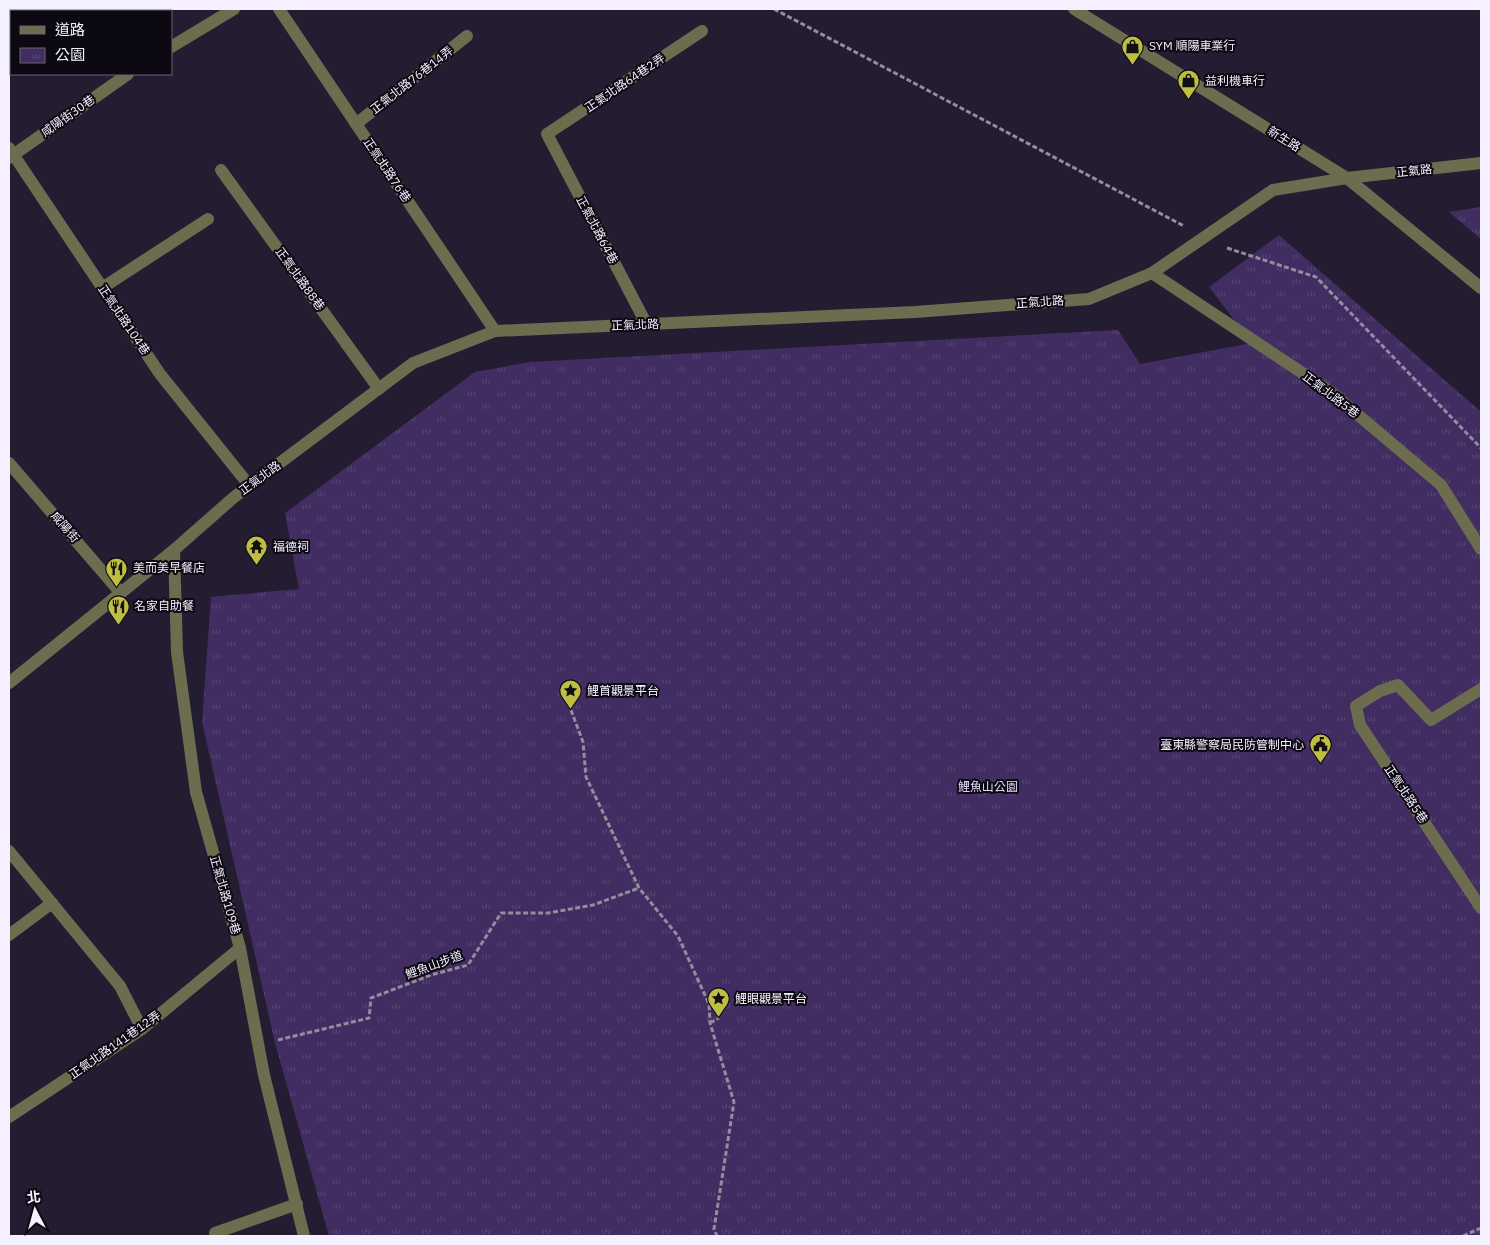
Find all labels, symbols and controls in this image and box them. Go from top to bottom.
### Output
legend [10,10,172,75]
text: 道路 [55,20,85,39]
shop icon: SYM 順陽車業行 [1121,34,1145,65]
place label: SYM 順陽車業行 [1149,38,1236,53]
street label: 正氣北路76巷14弄 [367,43,456,117]
text: 公園 [55,45,85,64]
street label: 正氣北路64巷2弄 [582,50,668,115]
shop icon: 益利機車行 [1177,69,1201,100]
place label: 益利機車行 [1205,73,1265,88]
street label: 咸陽街30巷 [38,92,98,140]
street label: 新生路 [1265,123,1304,154]
street label: 正氣北路76巷 [360,135,414,205]
street label: 正氣路 [1395,161,1433,180]
street label: 正氣北路64巷 [573,193,622,266]
street label: 正氣北路88巷 [272,244,328,313]
street label: 正氣北路104巷 [95,282,153,358]
street label: 正氣北路 [1015,292,1064,311]
street label: 正氣北路 [611,316,659,333]
street label: 正氣北路5巷 [1300,368,1363,421]
street label: 正氣北路 [236,457,284,498]
street label: 咸陽街 [48,508,83,545]
temple icon: 福德祠 [245,535,269,566]
place label: 福德祠 [273,539,309,554]
restaurant icon: 美而美早餐店 [105,556,129,587]
place label: 美而美早餐店 [133,560,205,575]
restaurant icon: 名家自助餐 [106,594,130,625]
place label: 名家自助餐 [134,598,194,613]
place icon: 鯉首觀景平台 [559,679,583,710]
place label: 鯉首觀景平台 [587,683,659,698]
public building icon: 臺東縣警察局民防管制中心 [1308,733,1332,764]
place label: 臺東縣警察局民防管制中心 [1160,737,1304,752]
street label: 正氣北路5巷 [1381,762,1431,826]
park label: 鯉魚山公園 [958,779,1018,794]
street label: 正氣北路109巷 [207,854,244,936]
street label: 鯉魚山步道 [403,947,465,982]
place icon: 鯉眼觀景平台 [707,987,731,1018]
place label: 鯉眼觀景平台 [735,991,807,1006]
street label: 正氣北路141巷12弄 [66,1007,163,1082]
north arrow [10,1185,60,1235]
text: 北 [26,1187,42,1207]

